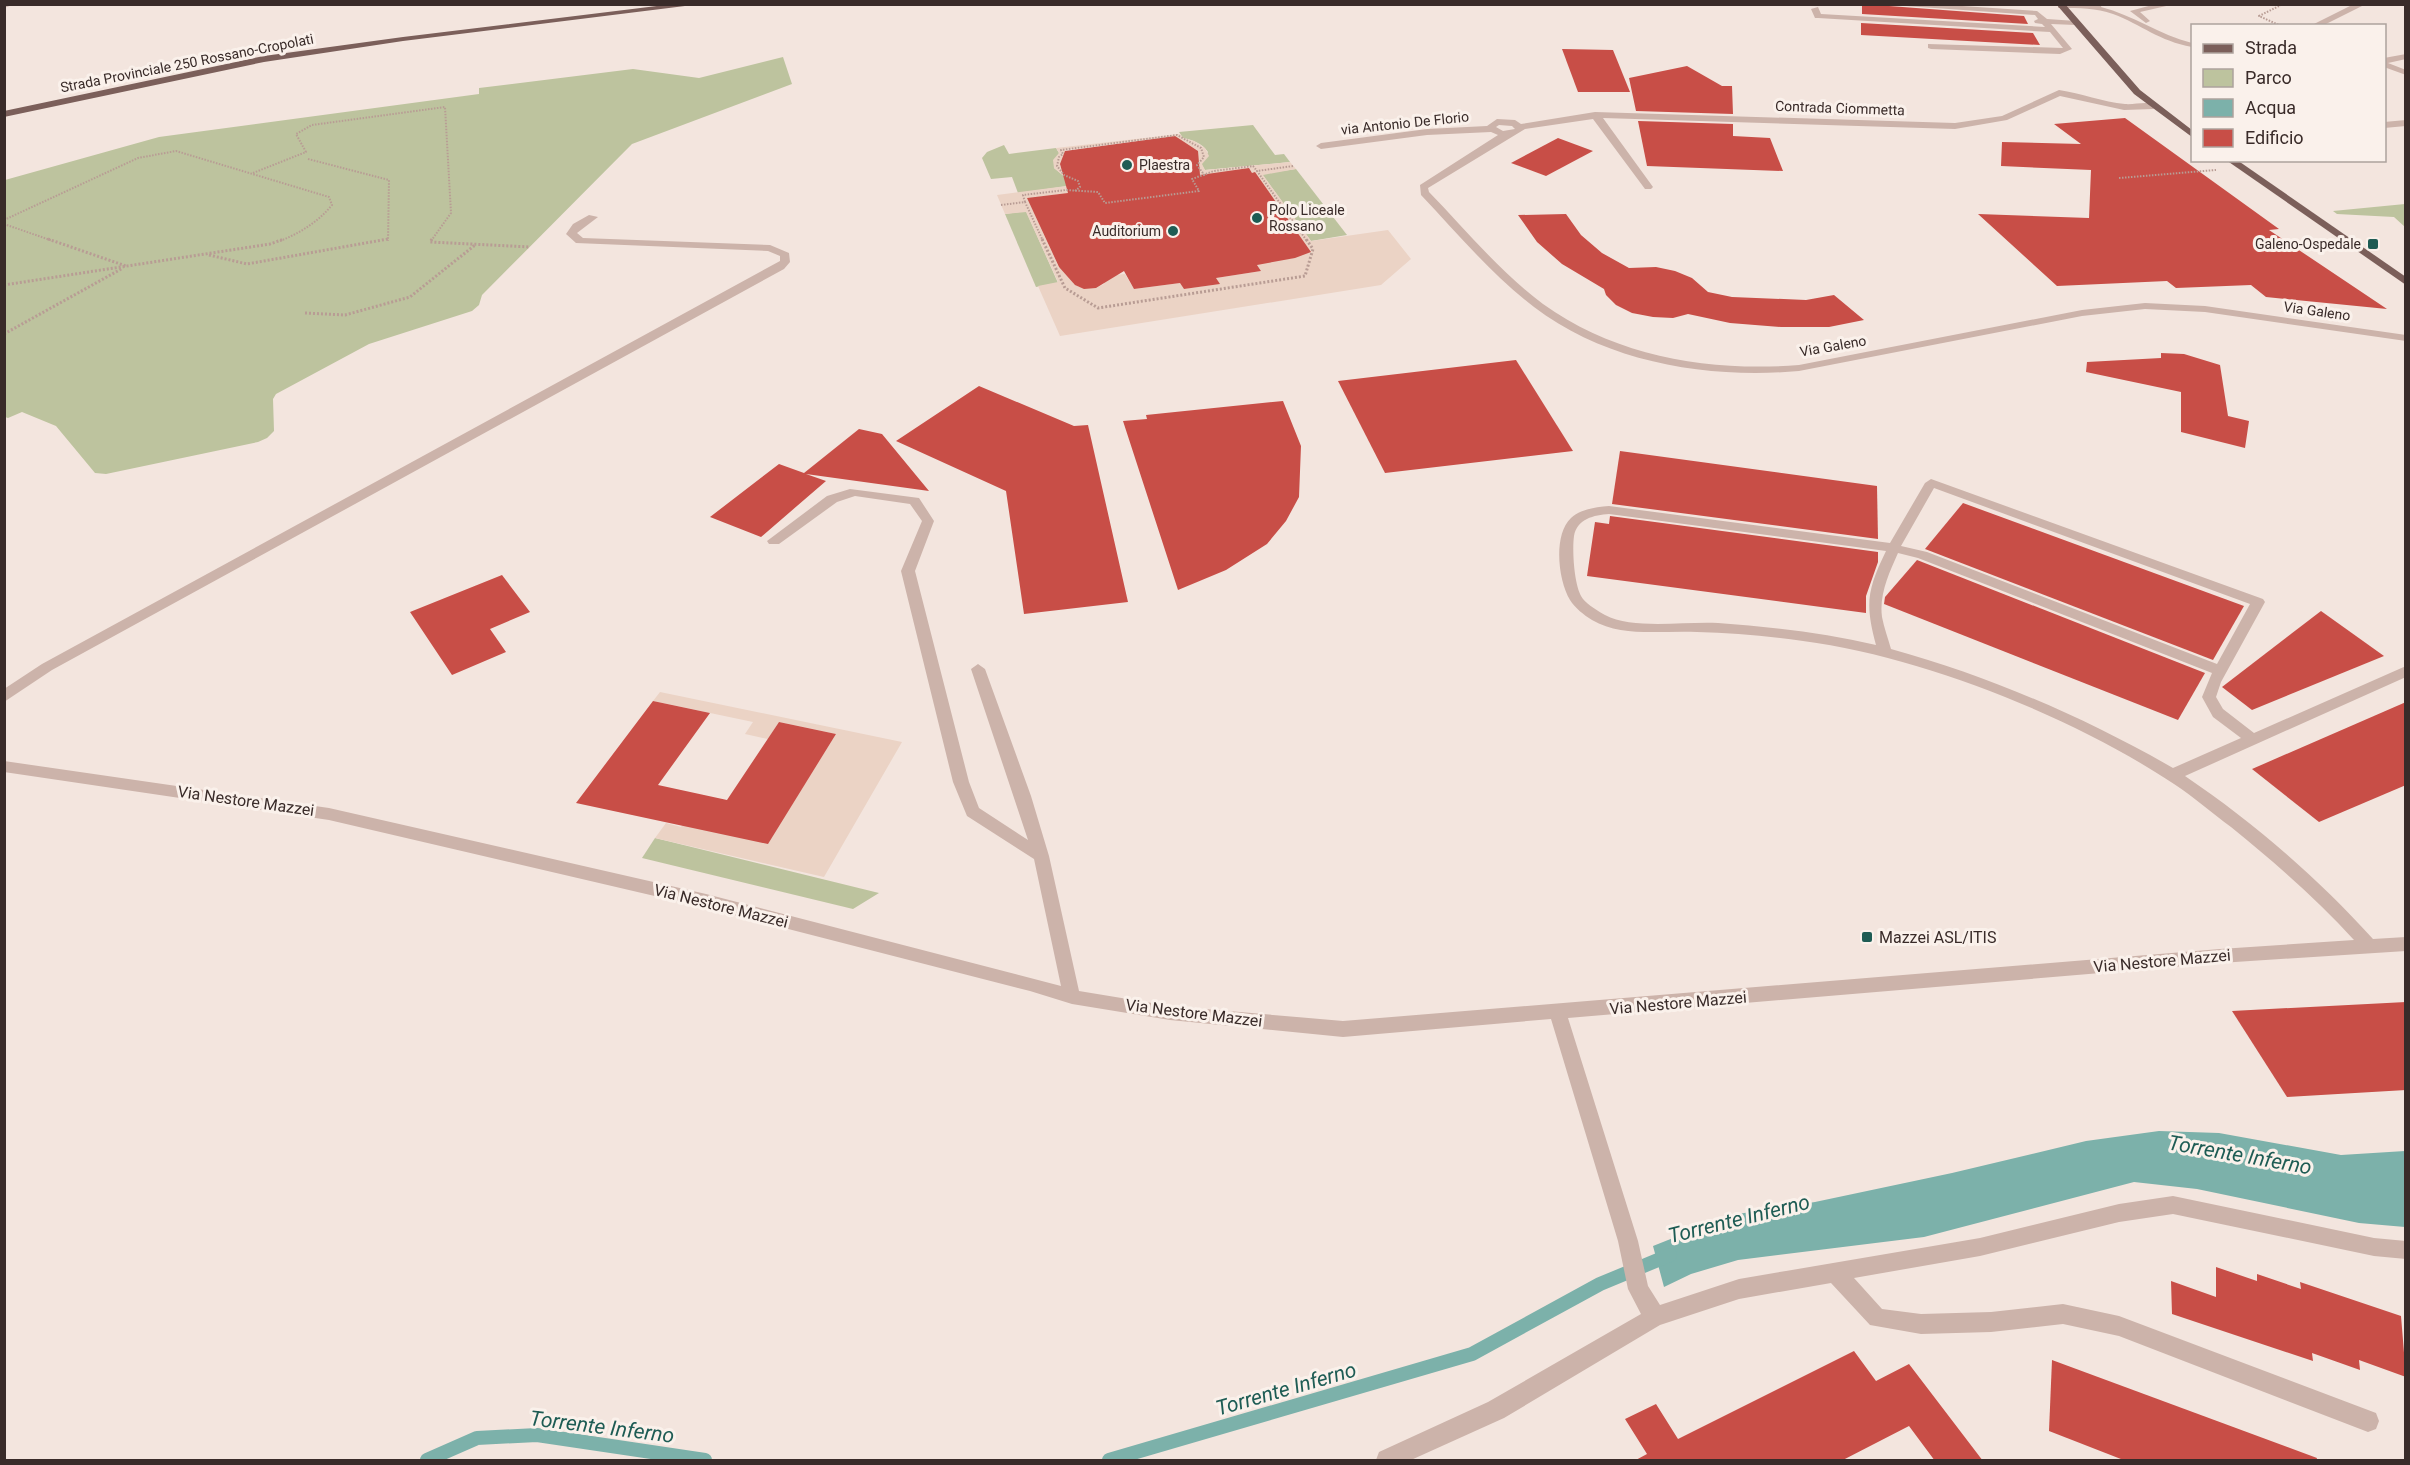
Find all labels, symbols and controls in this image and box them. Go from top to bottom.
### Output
legend [2191,24,2386,162]
street label: Strada Provinciale 250 Rossano-Cropolati [59,31,315,95]
text: Strada [2245,37,2297,58]
text: Parco [2245,67,2292,88]
text: Acqua [2245,97,2296,118]
street label: Contrada Ciommetta [1775,98,1905,118]
street label: via Antonio De Florio [1340,108,1470,138]
text: Edificio [2245,127,2304,148]
place label: Plaestra [1139,157,1190,173]
marker: Plaestra [1120,158,1134,172]
place label: Polo Liceale Rossano [1269,202,1345,234]
marker: Polo Liceale Rossano [1250,211,1264,225]
place label: Auditorium [1092,223,1161,239]
marker: Auditorium [1166,224,1180,238]
place label: Galeno-Ospedale [2255,236,2361,252]
marker: Galeno-Ospedale [2366,237,2380,251]
street label: Via Galeno [2283,298,2351,324]
street label: Via Galeno [1799,332,1867,360]
street label: Via Nestore Mazzei [177,782,315,820]
street label: Via Nestore Mazzei [652,880,790,932]
place label: Mazzei ASL/ITIS [1879,928,1996,947]
marker: Mazzei ASL/ITIS [1860,930,1874,944]
street label: Via Nestore Mazzei [2093,946,2231,976]
street label: Via Nestore Mazzei [1609,988,1747,1018]
street label: Via Nestore Mazzei [1125,995,1263,1031]
water label: Torrente Inferno [2166,1131,2314,1179]
water label: Torrente Inferno [1666,1190,1812,1248]
water label: Torrente Inferno [1213,1357,1359,1421]
water label: Torrente Inferno [528,1406,676,1448]

